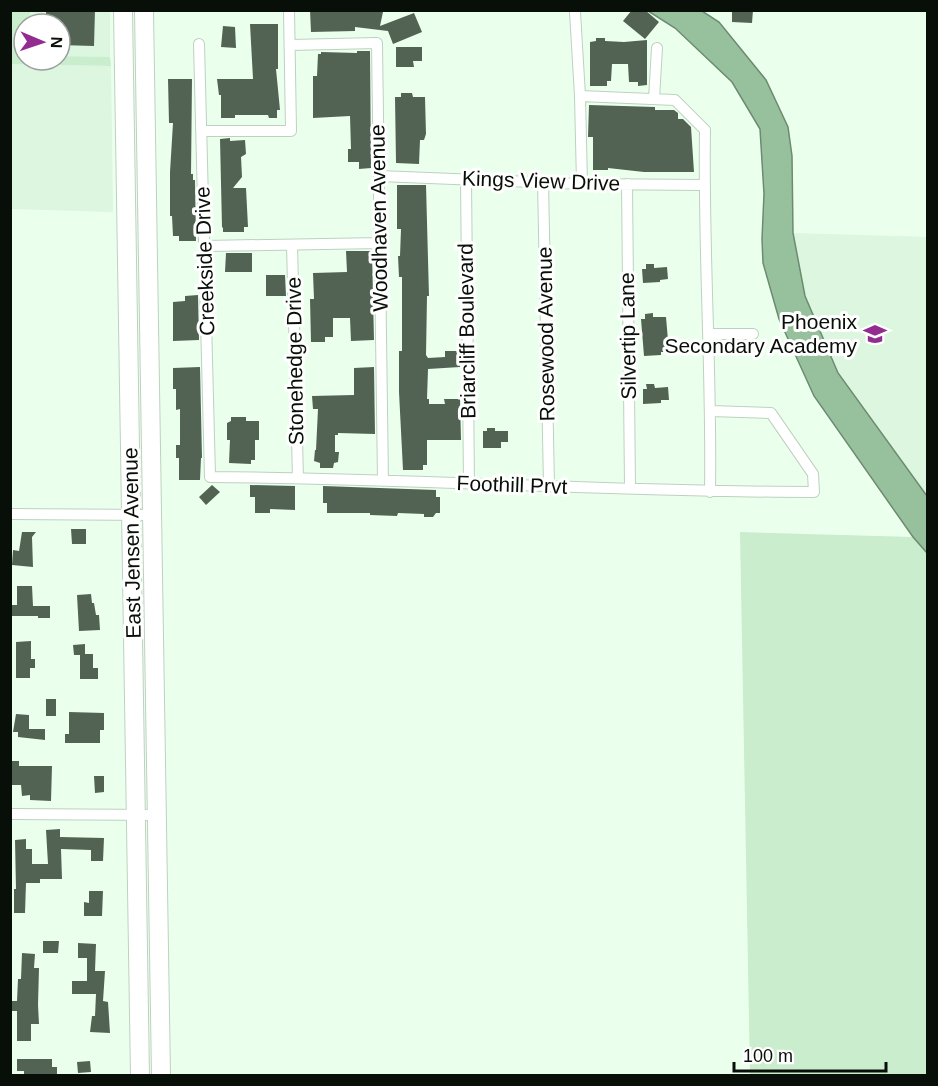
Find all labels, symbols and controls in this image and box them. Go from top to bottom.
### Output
north arrow [12,12,72,72]
text: N [48,36,65,49]
street label: Woodhaven Avenue [365,124,392,312]
street label: Kings View Drive [461,166,621,195]
street label: Creekside Drive [190,186,219,336]
street label: Briarcliff Boulevard [453,243,480,419]
street label: Rosewood Avenue [532,246,559,422]
street label: Silvertip Lane [615,272,640,400]
street label: Stonehedge Drive [282,277,307,445]
place label: Phoenix Secondary Academy [664,310,858,357]
school or university icon: Phoenix Secondary Academy [862,321,888,347]
street label: East Jensen Avenue [118,447,145,639]
street label: Foothill Prvt [456,471,568,498]
scale bar [734,1035,886,1073]
text: 100 m [743,1046,793,1066]

